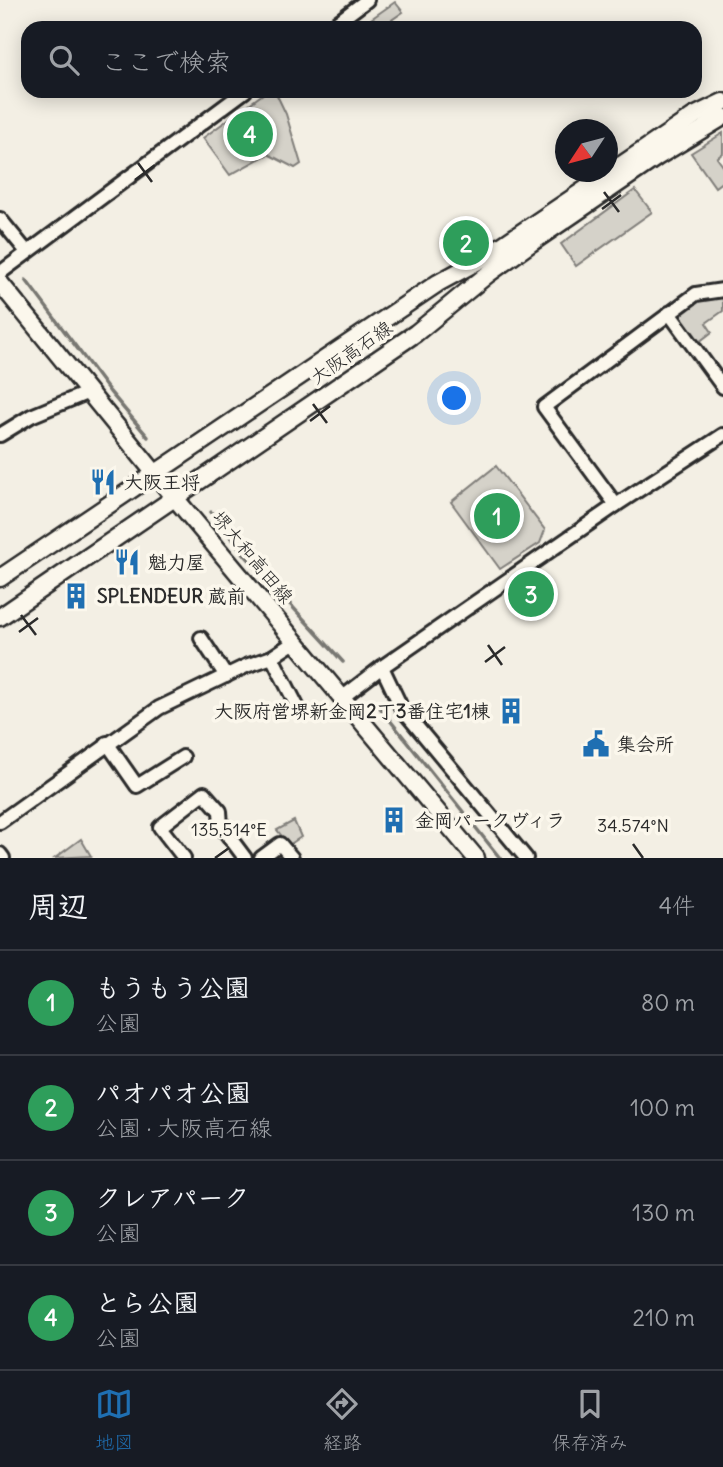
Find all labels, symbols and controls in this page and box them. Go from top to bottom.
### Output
search box [21,21,702,98]
icon: search [45,41,83,79]
text: ここで検索 [101,45,231,78]
pin: 4 [227,108,273,160]
north arrow [555,119,618,182]
pin: 2 [443,217,489,269]
street label: 大阪高石線 [305,315,397,389]
your location [437,381,471,415]
restaurant icon: 大阪王将 [88,467,118,497]
place label: 大阪王将 [124,470,200,494]
pin: 1 [474,490,520,542]
street label: 堺大和高田線 [207,506,299,608]
restaurant icon: 魁力屋 [112,547,142,577]
place label: 魁力屋 [148,550,205,574]
pin: 3 [508,568,554,620]
building icon: SPLENDEUR 蔵前 [61,581,91,611]
place label: SPLENDEUR 蔵前 [97,584,246,608]
building icon: 大阪府営堺新金岡2丁3番住宅1棟 [496,696,526,726]
place label: 大阪府営堺新金岡2丁3番住宅1棟 [214,699,490,723]
public building icon: 集会所 [581,729,611,759]
place label: 集会所 [617,732,674,756]
building icon: 金岡パークヴィラ [379,805,409,835]
place label: 金岡パークヴィラ [415,808,565,832]
text: 34.574°N [597,814,669,837]
text: 135.514°E [191,818,267,841]
text: 周辺 [28,887,88,925]
text: 4件 [659,891,695,920]
text: もうもう公園 [95,971,250,1004]
text: 1 [46,988,56,1017]
text: 80 m [641,988,695,1017]
text: 公園 [95,1008,141,1037]
text: パオパオ公園 [95,1076,251,1109]
text: 2 [45,1093,57,1122]
text: 100 m [630,1093,695,1122]
text: 公園 · 大阪高石線 [95,1113,272,1142]
text: クレアパーク [95,1181,249,1214]
text: 3 [44,1198,58,1227]
text: 130 m [632,1198,695,1227]
text: 公園 [95,1218,141,1247]
text: とら公園 [95,1286,199,1319]
text: 4 [44,1303,58,1332]
text: 210 m [632,1303,695,1332]
text: 公園 [95,1323,141,1352]
tab: 地図 [95,1385,133,1454]
tab: 経路 [323,1385,362,1454]
tab: 保存済み [552,1385,628,1454]

